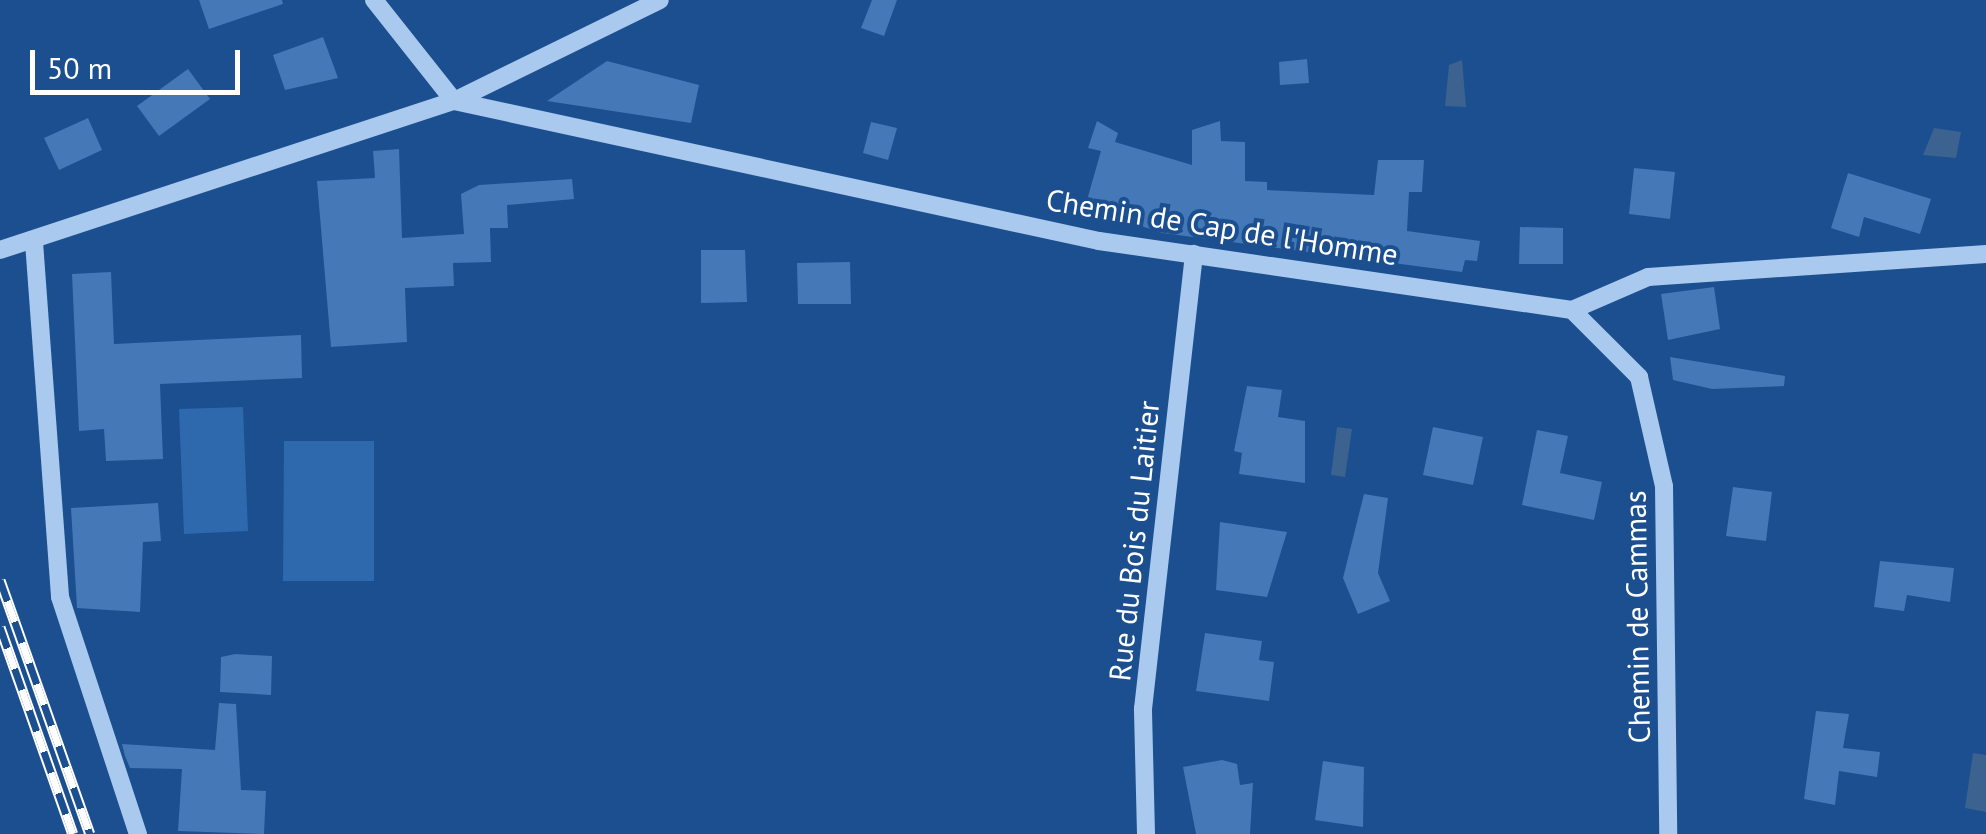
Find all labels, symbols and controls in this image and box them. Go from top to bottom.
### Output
scale bar [35,30,245,92]
text: 50 m [47,48,112,87]
street label: Chemin de Cap de l'Homme [1044,181,1400,273]
street label: Rue du Bois du Laitier [1101,399,1167,683]
street label: Chemin de Cammas [1617,490,1657,744]

